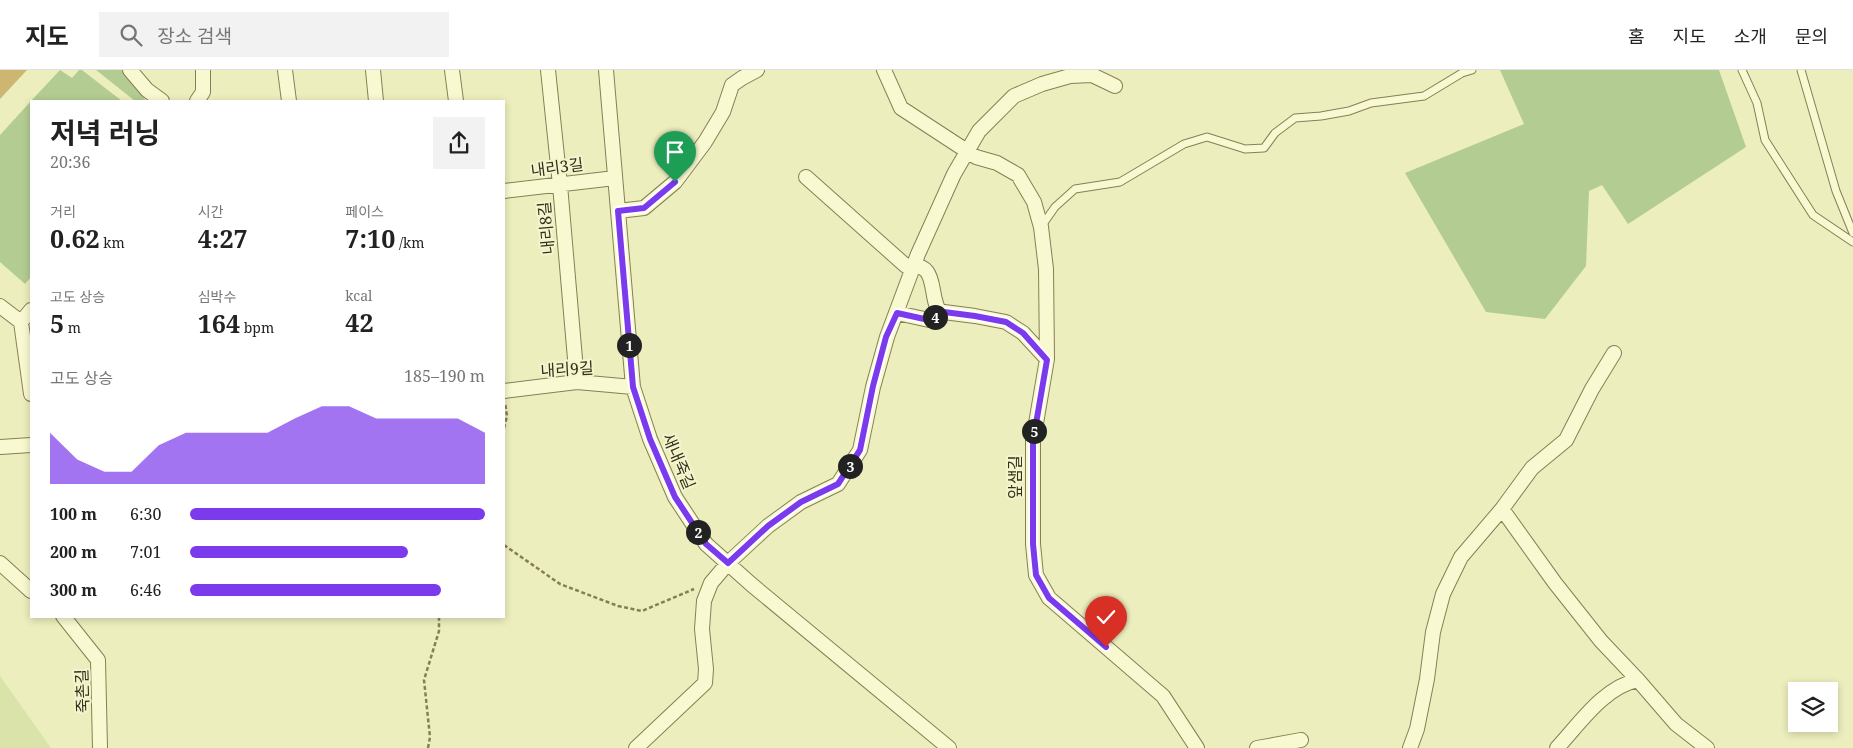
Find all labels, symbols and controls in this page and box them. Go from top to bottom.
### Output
search box [99,12,449,57]
text: 지도 [25,19,69,52]
icon: search [117,21,145,49]
text: 장소 검색 [157,23,232,49]
text: 홈 [1628,24,1645,48]
text: 지도 [1673,24,1706,48]
text: 소개 [1734,24,1767,48]
text: 문의 [1795,24,1828,48]
text: 저녁 러닝 [50,113,160,151]
button: share [433,117,485,169]
pin [654,131,696,182]
icon: arrive [661,138,689,166]
text: 20:36 [50,151,90,173]
street label: 내리3길 [529,153,585,181]
street label: 내리8길 [533,201,559,255]
text: 거리 [50,202,76,221]
text: 시간 [198,202,223,221]
text: 페이스 [345,202,384,221]
text: 0.62 [50,221,100,255]
text: 4:27 [198,221,248,255]
text: 7:10 [345,221,395,255]
text: km [100,233,125,252]
text: /km [395,233,424,252]
text: kcal [345,286,372,305]
text: 고도 상승 [50,287,105,306]
text: 심박수 [198,287,236,306]
pin: 4 [922,304,948,330]
text: 42 [345,305,374,339]
text: 5 [50,306,64,340]
text: 164 [198,306,240,340]
text: 4 [932,308,939,327]
text: m [64,318,81,337]
text: bpm [240,318,274,337]
pin: 1 [616,332,642,358]
text: 1 [626,336,633,355]
street label: 내리9길 [540,357,594,381]
text: 185–190 m [404,365,485,387]
text: 고도 상승 [50,367,113,389]
pin: 5 [1022,418,1046,444]
text: 5 [1031,422,1038,441]
street label: 새내죽길 [657,430,701,492]
pin: 3 [838,454,862,478]
street label: 앞샘길 [1004,455,1026,499]
text: 3 [847,457,854,476]
text: 100 m [50,503,97,525]
text: 6:30 [130,503,161,525]
pin: 2 [686,520,710,544]
text: 2 [695,523,702,542]
text: 200 m [50,541,97,563]
text: 7:01 [130,541,161,563]
text: 300 m [50,579,97,601]
text: 6:46 [130,579,161,601]
pin [1085,596,1127,647]
icon: check [1092,603,1120,631]
street label: 죽촌길 [70,669,94,713]
map controls [1788,682,1838,732]
button: layers [1788,682,1838,732]

